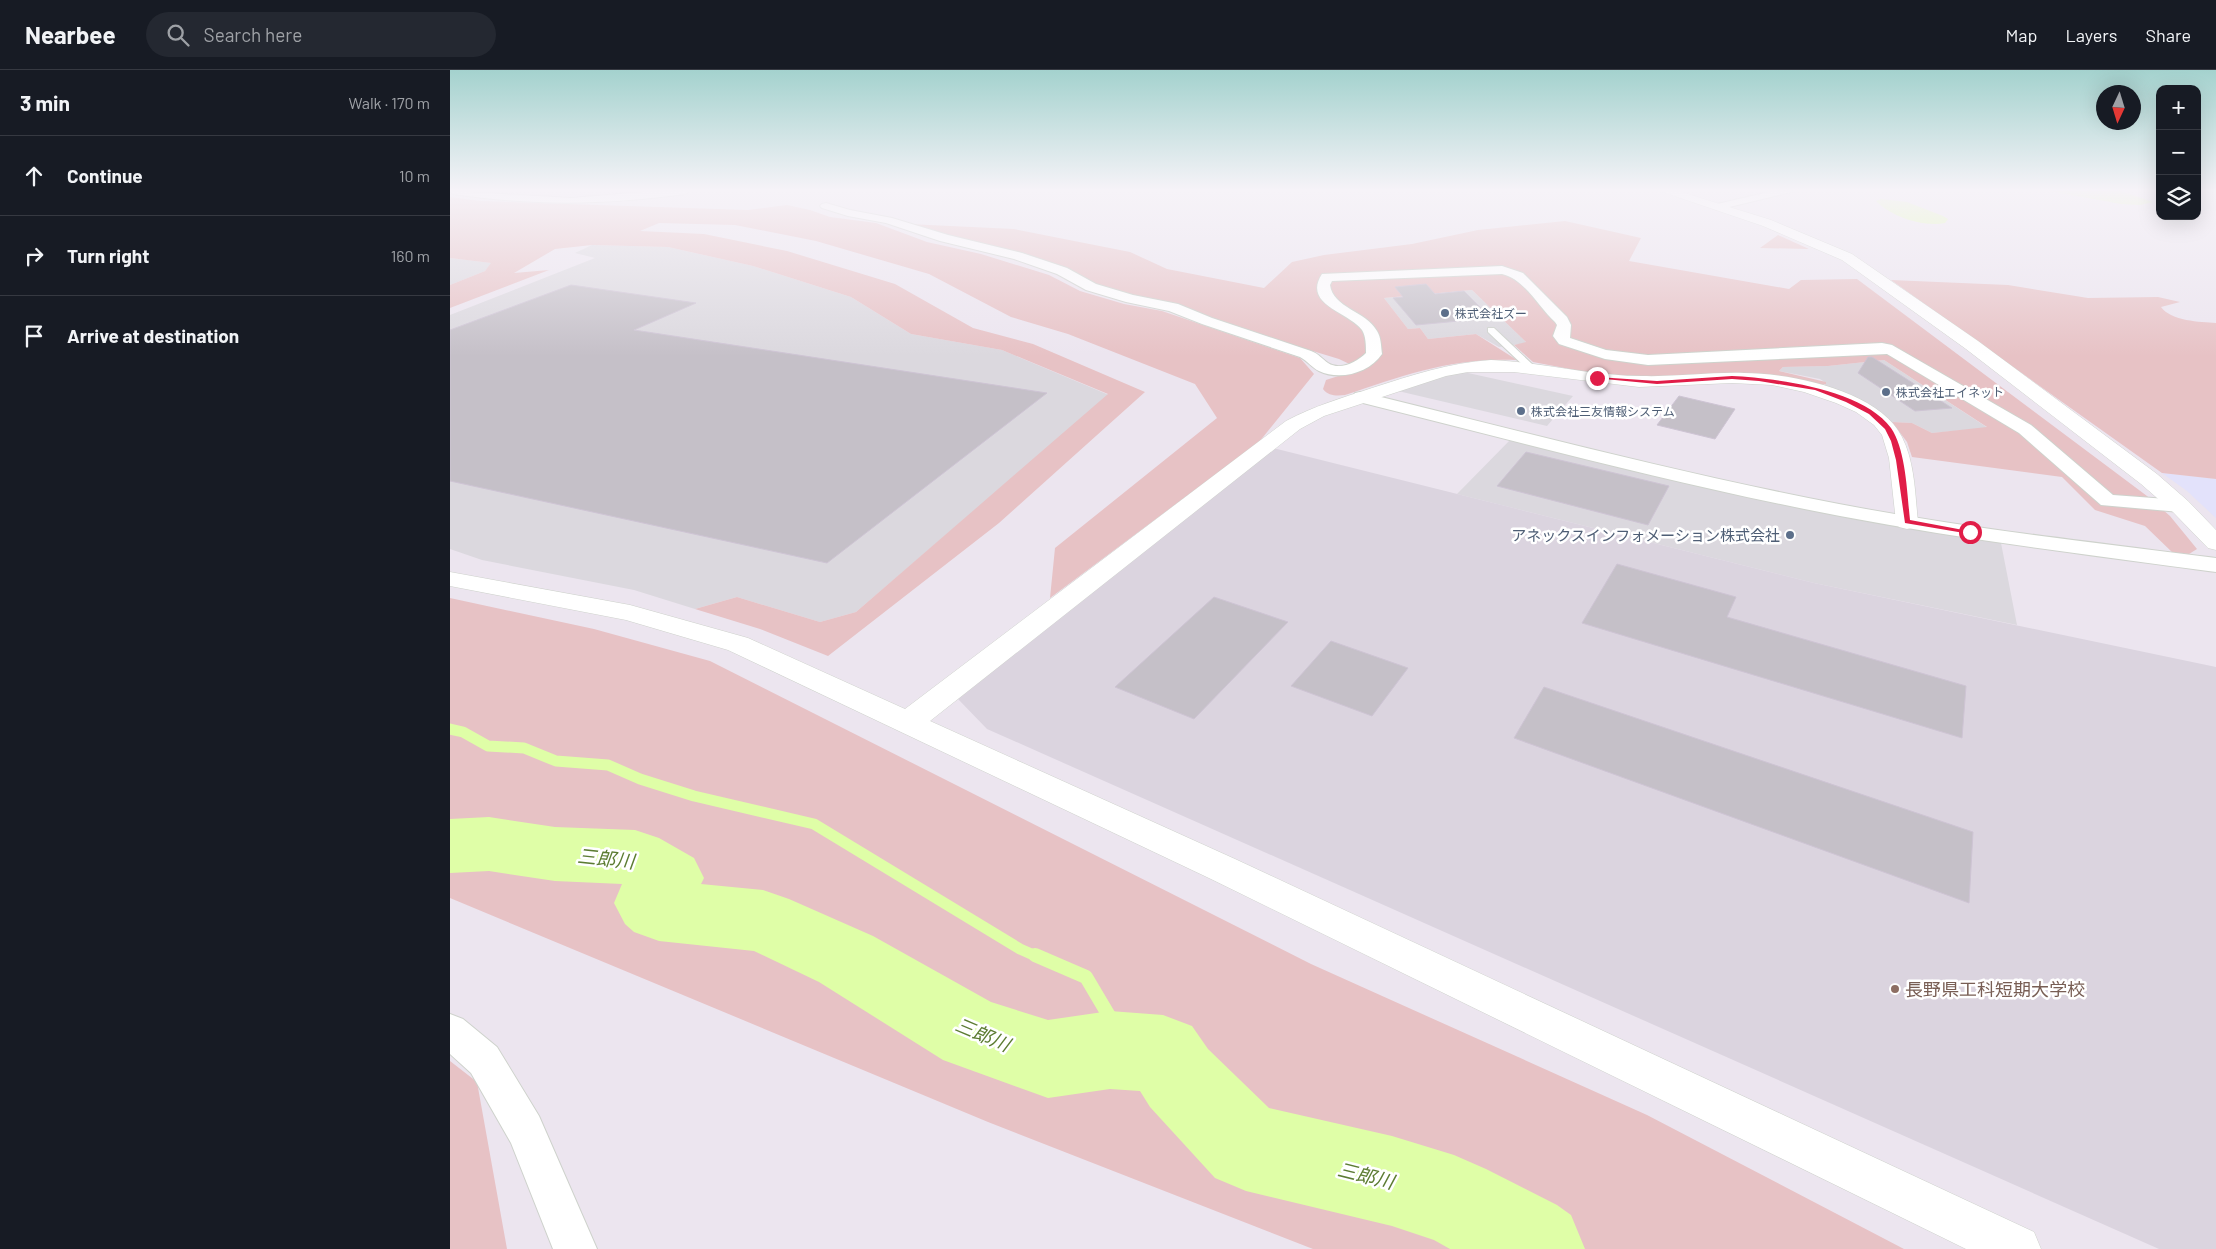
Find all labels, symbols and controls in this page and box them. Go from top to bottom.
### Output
search box [146,12,496,57]
text: Nearbee [25,20,116,49]
icon: search [164,21,192,49]
text: Search here [204,23,302,46]
text: Map [2005,24,2037,46]
text: Layers [2065,24,2118,46]
text: Share [2146,24,2191,46]
north arrow [2096,85,2141,130]
map controls [2156,85,2201,220]
button: + [2156,85,2201,130]
text: 3 min [20,90,70,115]
text: Walk · 170 m [348,93,430,112]
button: − [2156,130,2201,175]
icon: ahead [20,162,48,190]
text: Continue [67,164,143,187]
text: 10 m [399,166,430,185]
button: layers [2156,175,2201,220]
icon: right [20,242,48,270]
text: Turn right [67,244,149,267]
text: 160 m [391,246,430,265]
place label: 株式会社ズー [1455,306,1527,320]
marker: 株式会社ズー [1439,307,1451,319]
icon: arrive [20,322,48,350]
text: Arrive at destination [67,324,239,347]
route end [1586,367,1609,390]
place label: 株式会社エイネット [1896,385,2004,399]
marker: 株式会社エイネット [1880,386,1892,398]
place label: 株式会社三友情報システム [1531,404,1675,418]
marker: 株式会社三友情報システム [1515,405,1527,417]
route start [1959,521,1982,544]
place label: アネックスインフォメーション株式会社 [1511,526,1780,544]
marker: アネックスインフォメーション株式会社 [1784,529,1796,541]
water label: 三郎川 [576,844,638,873]
place label: 長野県工科短期大学校 [1905,978,2085,1000]
marker: 長野県工科短期大学校 [1889,983,1901,995]
water label: 三郎川 [952,1012,1016,1057]
water label: 三郎川 [1336,1157,1398,1194]

